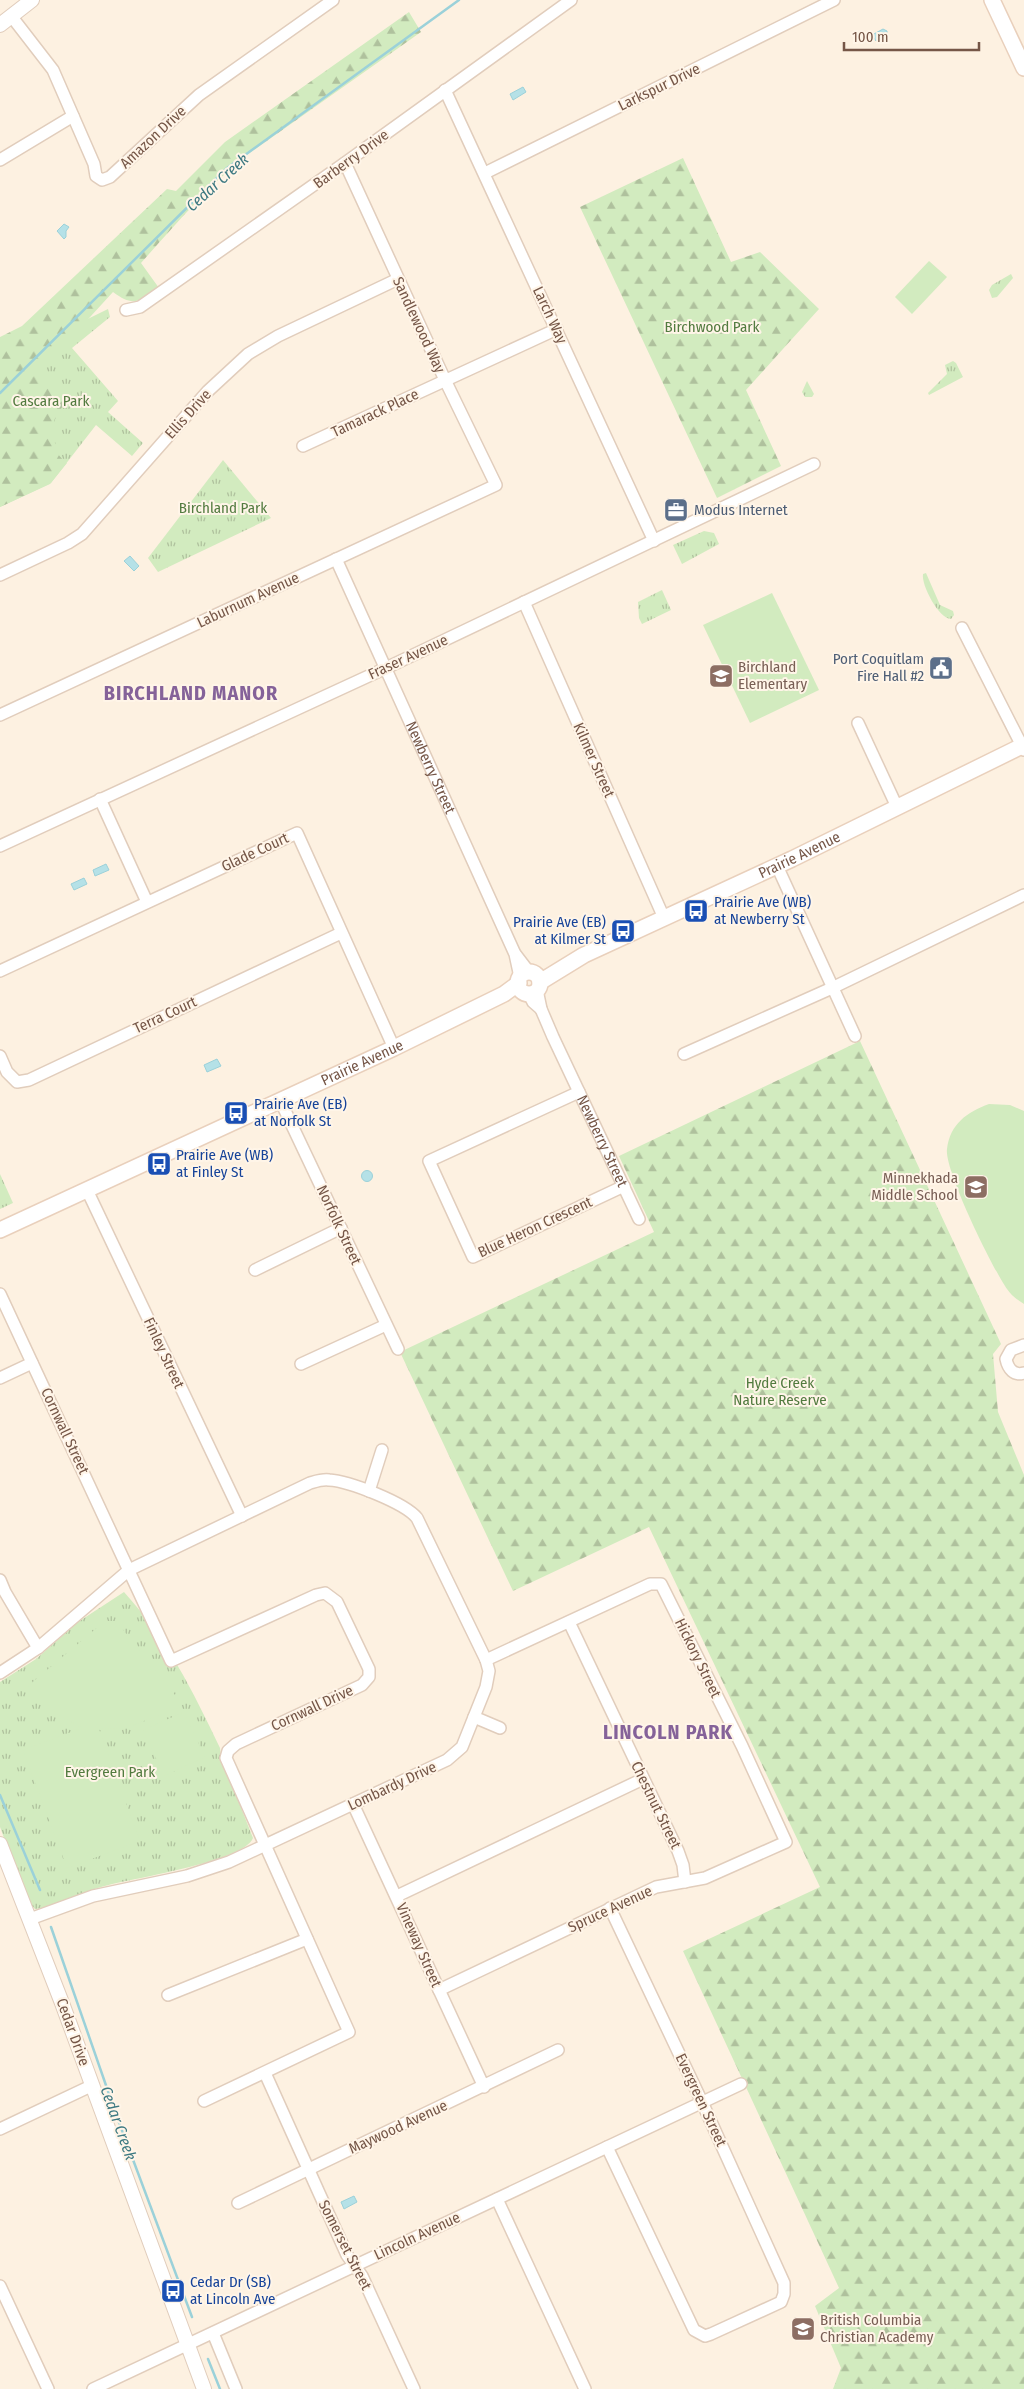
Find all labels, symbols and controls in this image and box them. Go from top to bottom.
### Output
scale bar [844,20,979,52]
text: 100 m [852,28,889,46]
street label: Larkspur Drive [615,59,703,115]
street label: Amazon Drive [116,102,190,172]
street label: Barberry Drive [310,126,392,192]
water label: Cedar Creek [182,149,252,215]
street label: Sandlewood Way [389,274,449,376]
street label: Larch Way [529,283,571,347]
park label: Birchwood Park [665,318,759,336]
street label: Tamarack Place [329,385,421,441]
street label: Ellis Drive [161,386,215,442]
park label: Cascara Park [12,392,90,410]
office icon: Modus Internet [663,497,689,523]
park label: Birchland Park [179,499,267,517]
place label: Modus Internet [694,501,788,519]
street label: Laburnum Avenue [194,568,302,632]
street label: Fraser Avenue [365,631,451,683]
place label: Port Coquitlam Fire Hall #2 [833,650,924,685]
public building icon: Port Coquitlam Fire Hall #2 [928,655,954,681]
place label: Birchland Elementary [738,658,807,693]
school or university icon: Birchland Elementary [708,663,734,689]
district label: BIRCHLAND MANOR [104,681,278,705]
street label: Newberry Street [402,719,459,817]
street label: Kilmer Street [569,720,619,800]
street label: Prairie Avenue [756,828,843,882]
street label: Glade Court [219,829,292,875]
place label: Prairie Ave (WB) at Newberry St [714,893,811,928]
bus stop icon: Prairie Ave (WB) at Newberry St [683,898,709,924]
place label: Prairie Ave (EB) at Kilmer St [513,913,606,948]
bus stop icon: Prairie Ave (EB) at Kilmer St [610,918,636,944]
street label: Terra Court [131,993,200,1037]
street label: Prairie Avenue [318,1036,406,1089]
street label: Newberry Street [573,1092,632,1190]
place label: Prairie Ave (EB) at Norfolk St [254,1095,347,1130]
bus stop icon: Prairie Ave (EB) at Norfolk St [223,1100,249,1126]
place label: Prairie Ave (WB) at Finley St [176,1146,273,1181]
bus stop icon: Prairie Ave (WB) at Finley St [146,1151,172,1177]
place label: Minnekhada Middle School [871,1169,958,1204]
school or university icon: Minnekhada Middle School [963,1174,989,1200]
street label: Norfolk Street [313,1182,365,1268]
street label: Blue Heron Crescent [475,1193,595,1261]
street label: Finley Street [140,1315,188,1391]
park label: Hyde Creek Nature Reserve [733,1374,827,1409]
street label: Cornwall Street [37,1385,93,1477]
street label: Hickory Street [671,1615,725,1701]
street label: Cornwall Drive [268,1681,356,1735]
district label: LINCOLN PARK [603,1720,733,1744]
street label: Lombardy Drive [345,1758,439,1814]
street label: Chestnut Street [627,1758,685,1852]
park label: Evergreen Park [65,1763,155,1781]
street label: Spruce Avenue [565,1882,655,1936]
street label: Vineway Street [392,1900,446,1990]
street label: Cedar Drive [52,1996,94,2068]
street label: Evergreen Street [672,2051,730,2150]
water label: Cedar Creek [96,2084,141,2163]
street label: Maywood Avenue [346,2096,450,2158]
street label: Somerset Street [315,2197,375,2293]
street label: Lincoln Avenue [371,2208,463,2264]
place label: Cedar Dr (SB) at Lincoln Ave [190,2273,275,2308]
bus stop icon: Cedar Dr (SB) at Lincoln Ave [160,2278,186,2304]
place label: British Columbia Christian Academy [820,2311,934,2346]
school or university icon: British Columbia Christian Academy [790,2316,816,2342]

